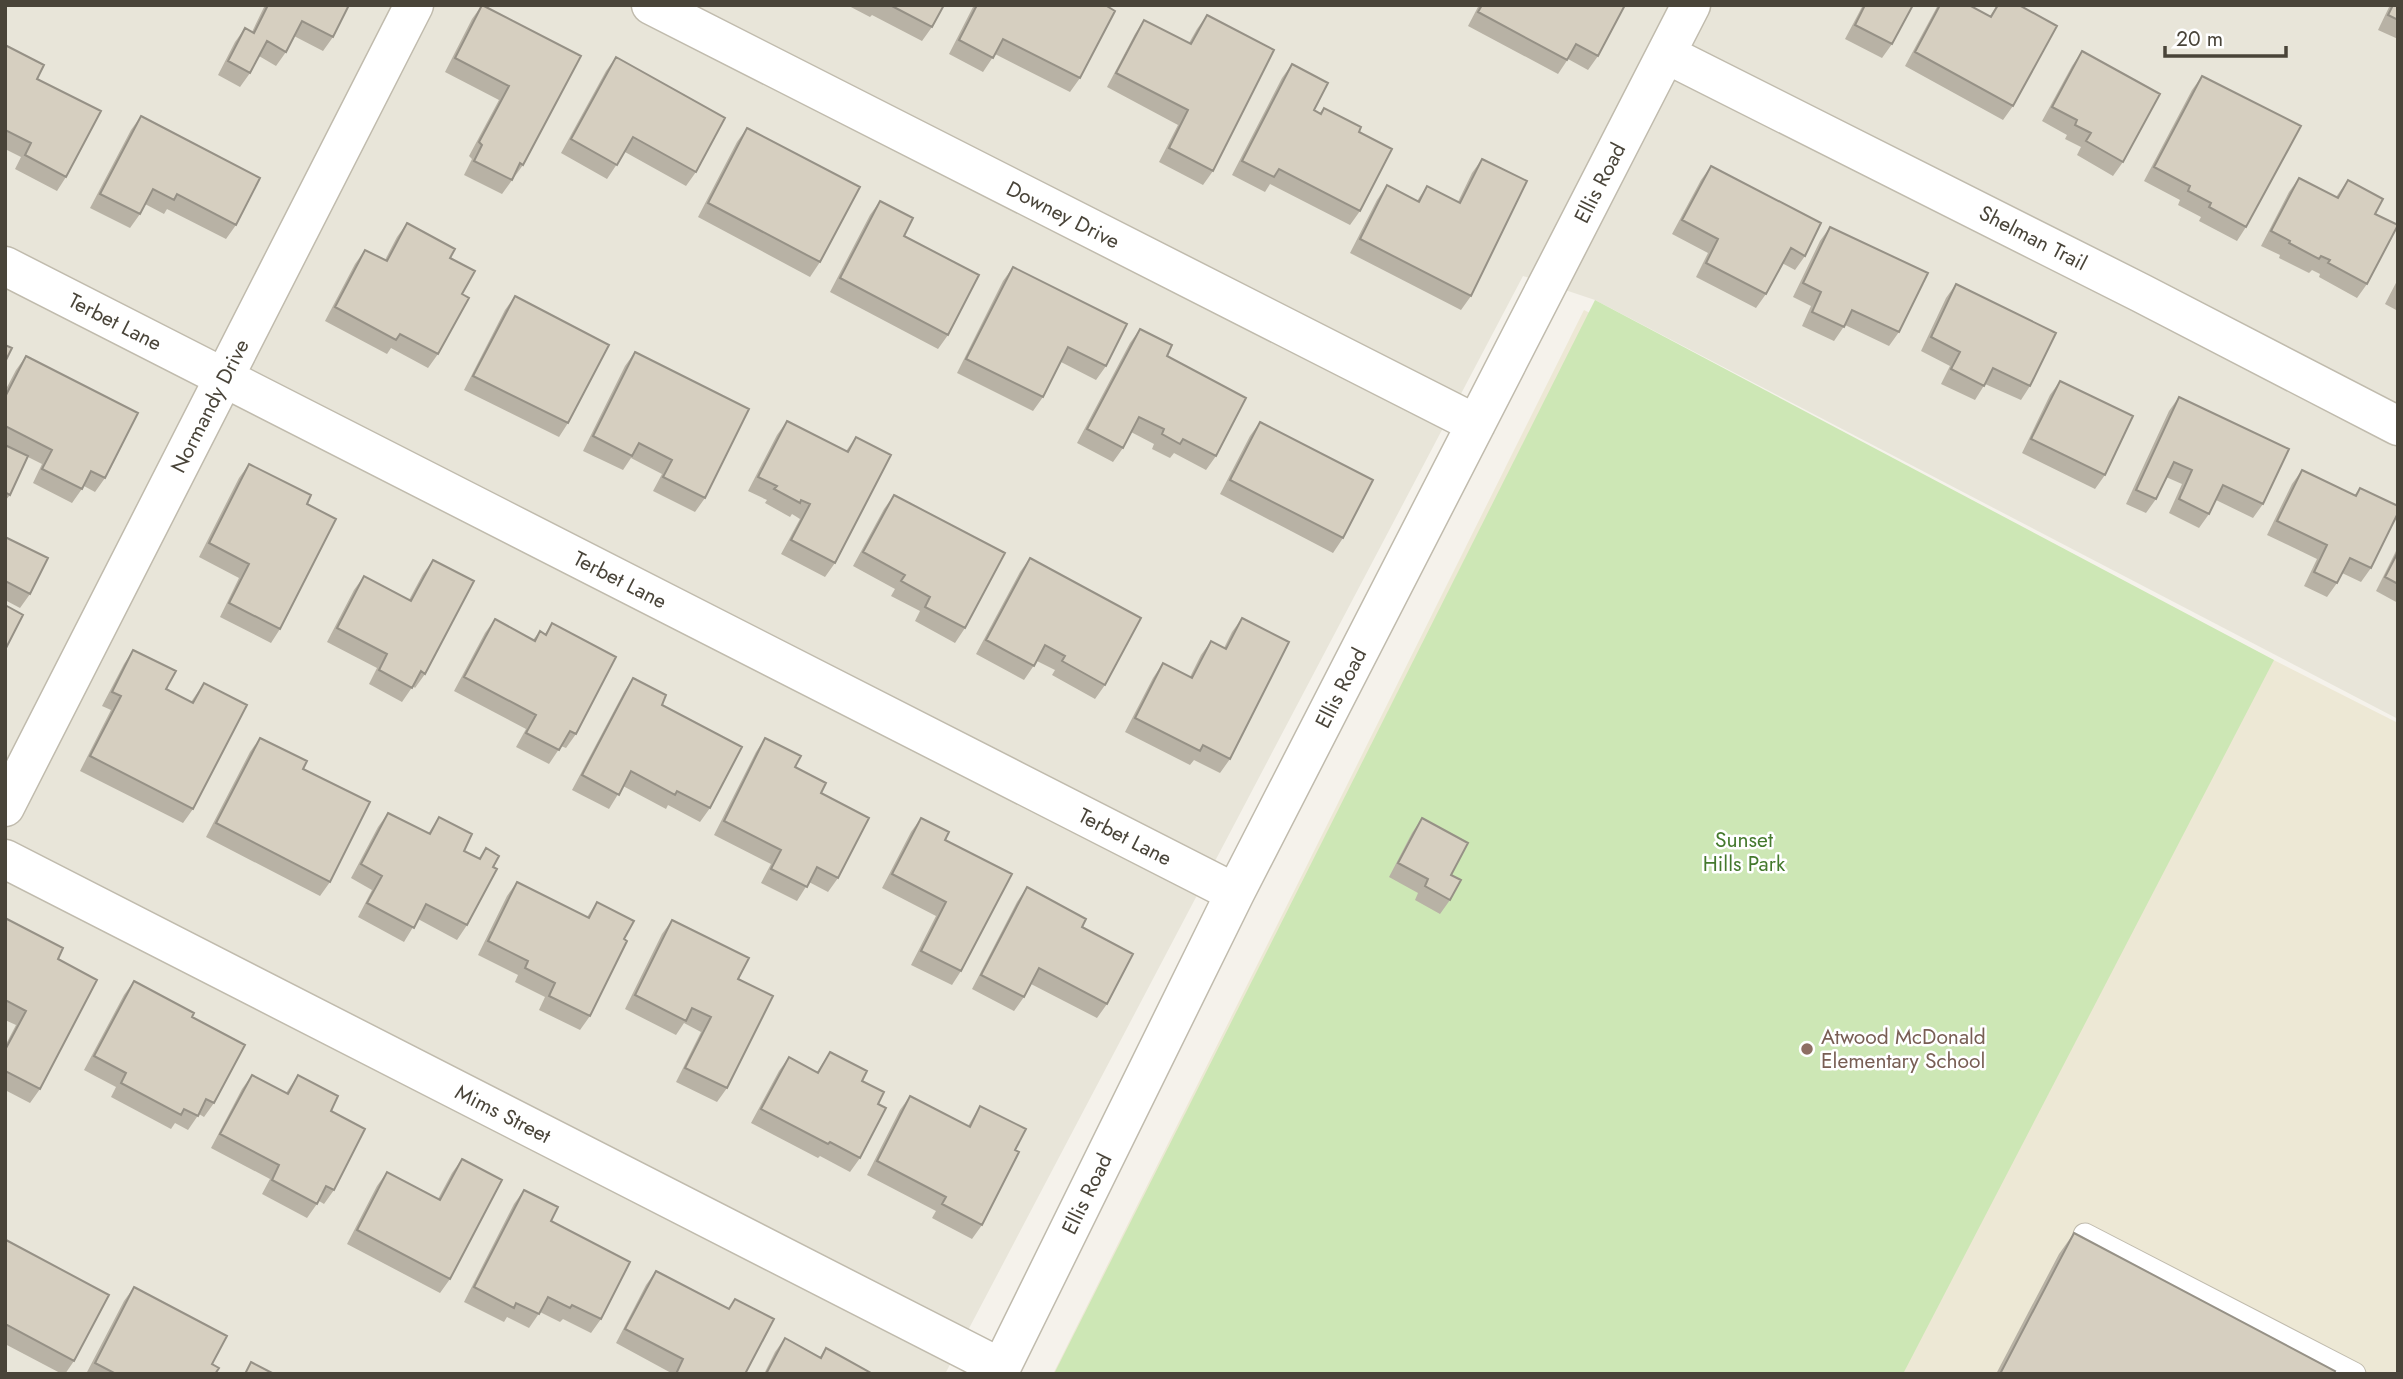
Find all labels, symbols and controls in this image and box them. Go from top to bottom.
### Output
scale bar [2165,14,2286,58]
text: 20 m [2176,24,2223,54]
street label: Ellis Road [1567,138,1633,228]
street label: Downey Drive [1001,174,1125,256]
street label: Shelman Trail [1974,198,2092,278]
street label: Terbet Lane [63,286,167,358]
street label: Normandy Drive [163,334,257,478]
street label: Terbet Lane [568,544,672,616]
street label: Ellis Road [1308,643,1374,733]
street label: Terbet Lane [1073,801,1177,873]
park label: Sunset Hills Park [1703,825,1786,879]
place label: Atwood McDonald Elementary School [1821,1022,1986,1076]
marker: Atwood McDonald Elementary School [1799,1041,1815,1057]
street label: Mims Street [450,1077,556,1151]
street label: Ellis Road [1055,1148,1119,1240]

